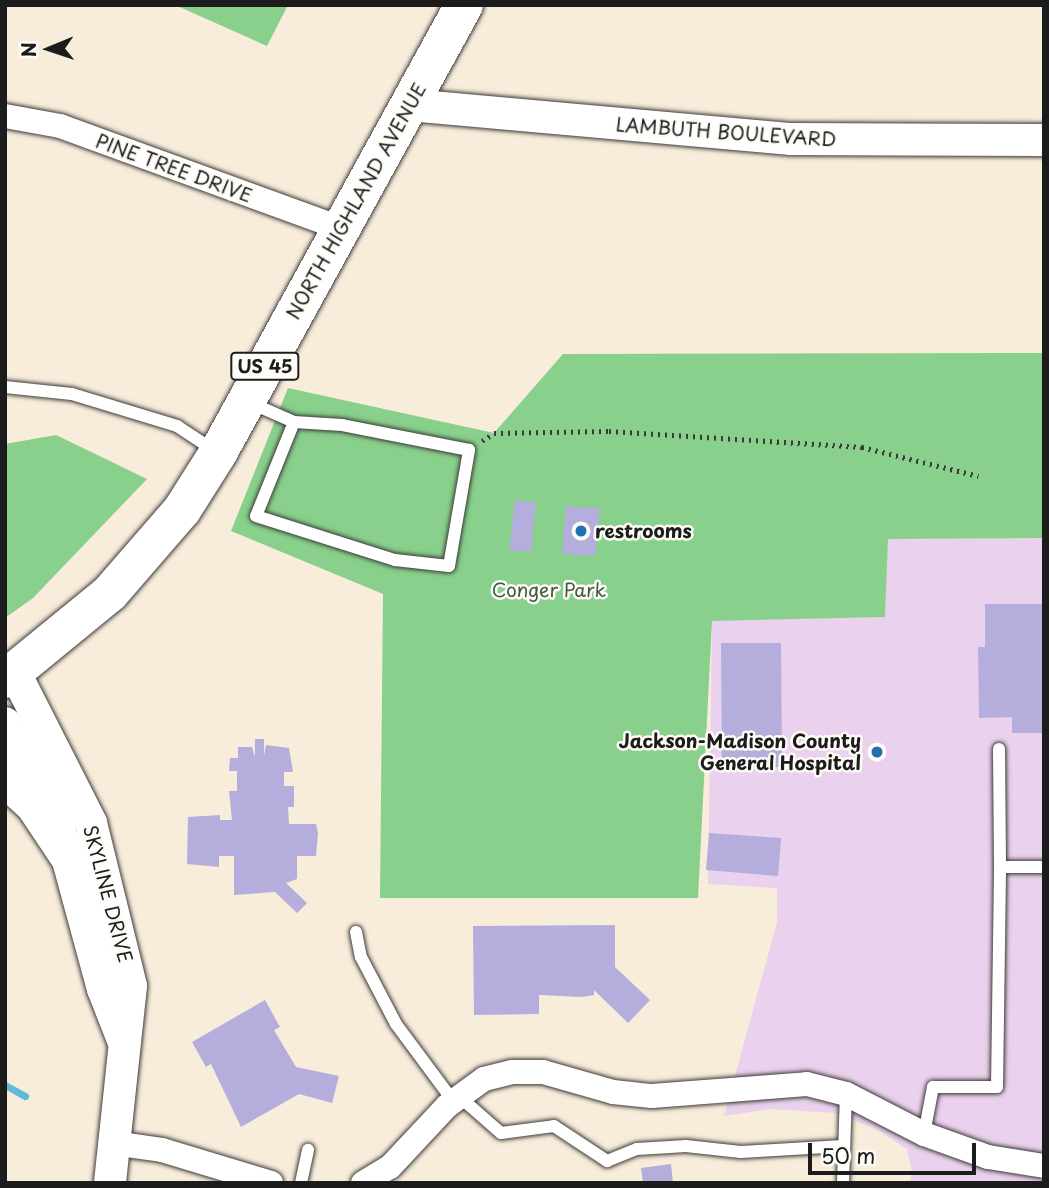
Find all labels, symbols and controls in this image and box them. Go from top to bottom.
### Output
north arrow [14,14,84,84]
text: N [14,42,42,58]
street label: NORTH HIGHLAND AVENUE [281,79,431,323]
street label: LAMBUTH BOULEVARD [614,113,838,151]
street label: PINE TREE DRIVE [92,129,256,207]
road number: US 45 [230,352,300,380]
place label: restrooms [595,520,692,542]
marker: restrooms [573,523,589,539]
park label: Conger Park [492,579,606,601]
place label: Jackson-Madison County General Hospital [619,730,861,774]
marker: Jackson-Madison County General Hospital [867,742,887,762]
street label: SKYLINE DRIVE [79,822,137,966]
scale bar [811,1128,979,1172]
text: 50 m [821,1139,875,1171]

